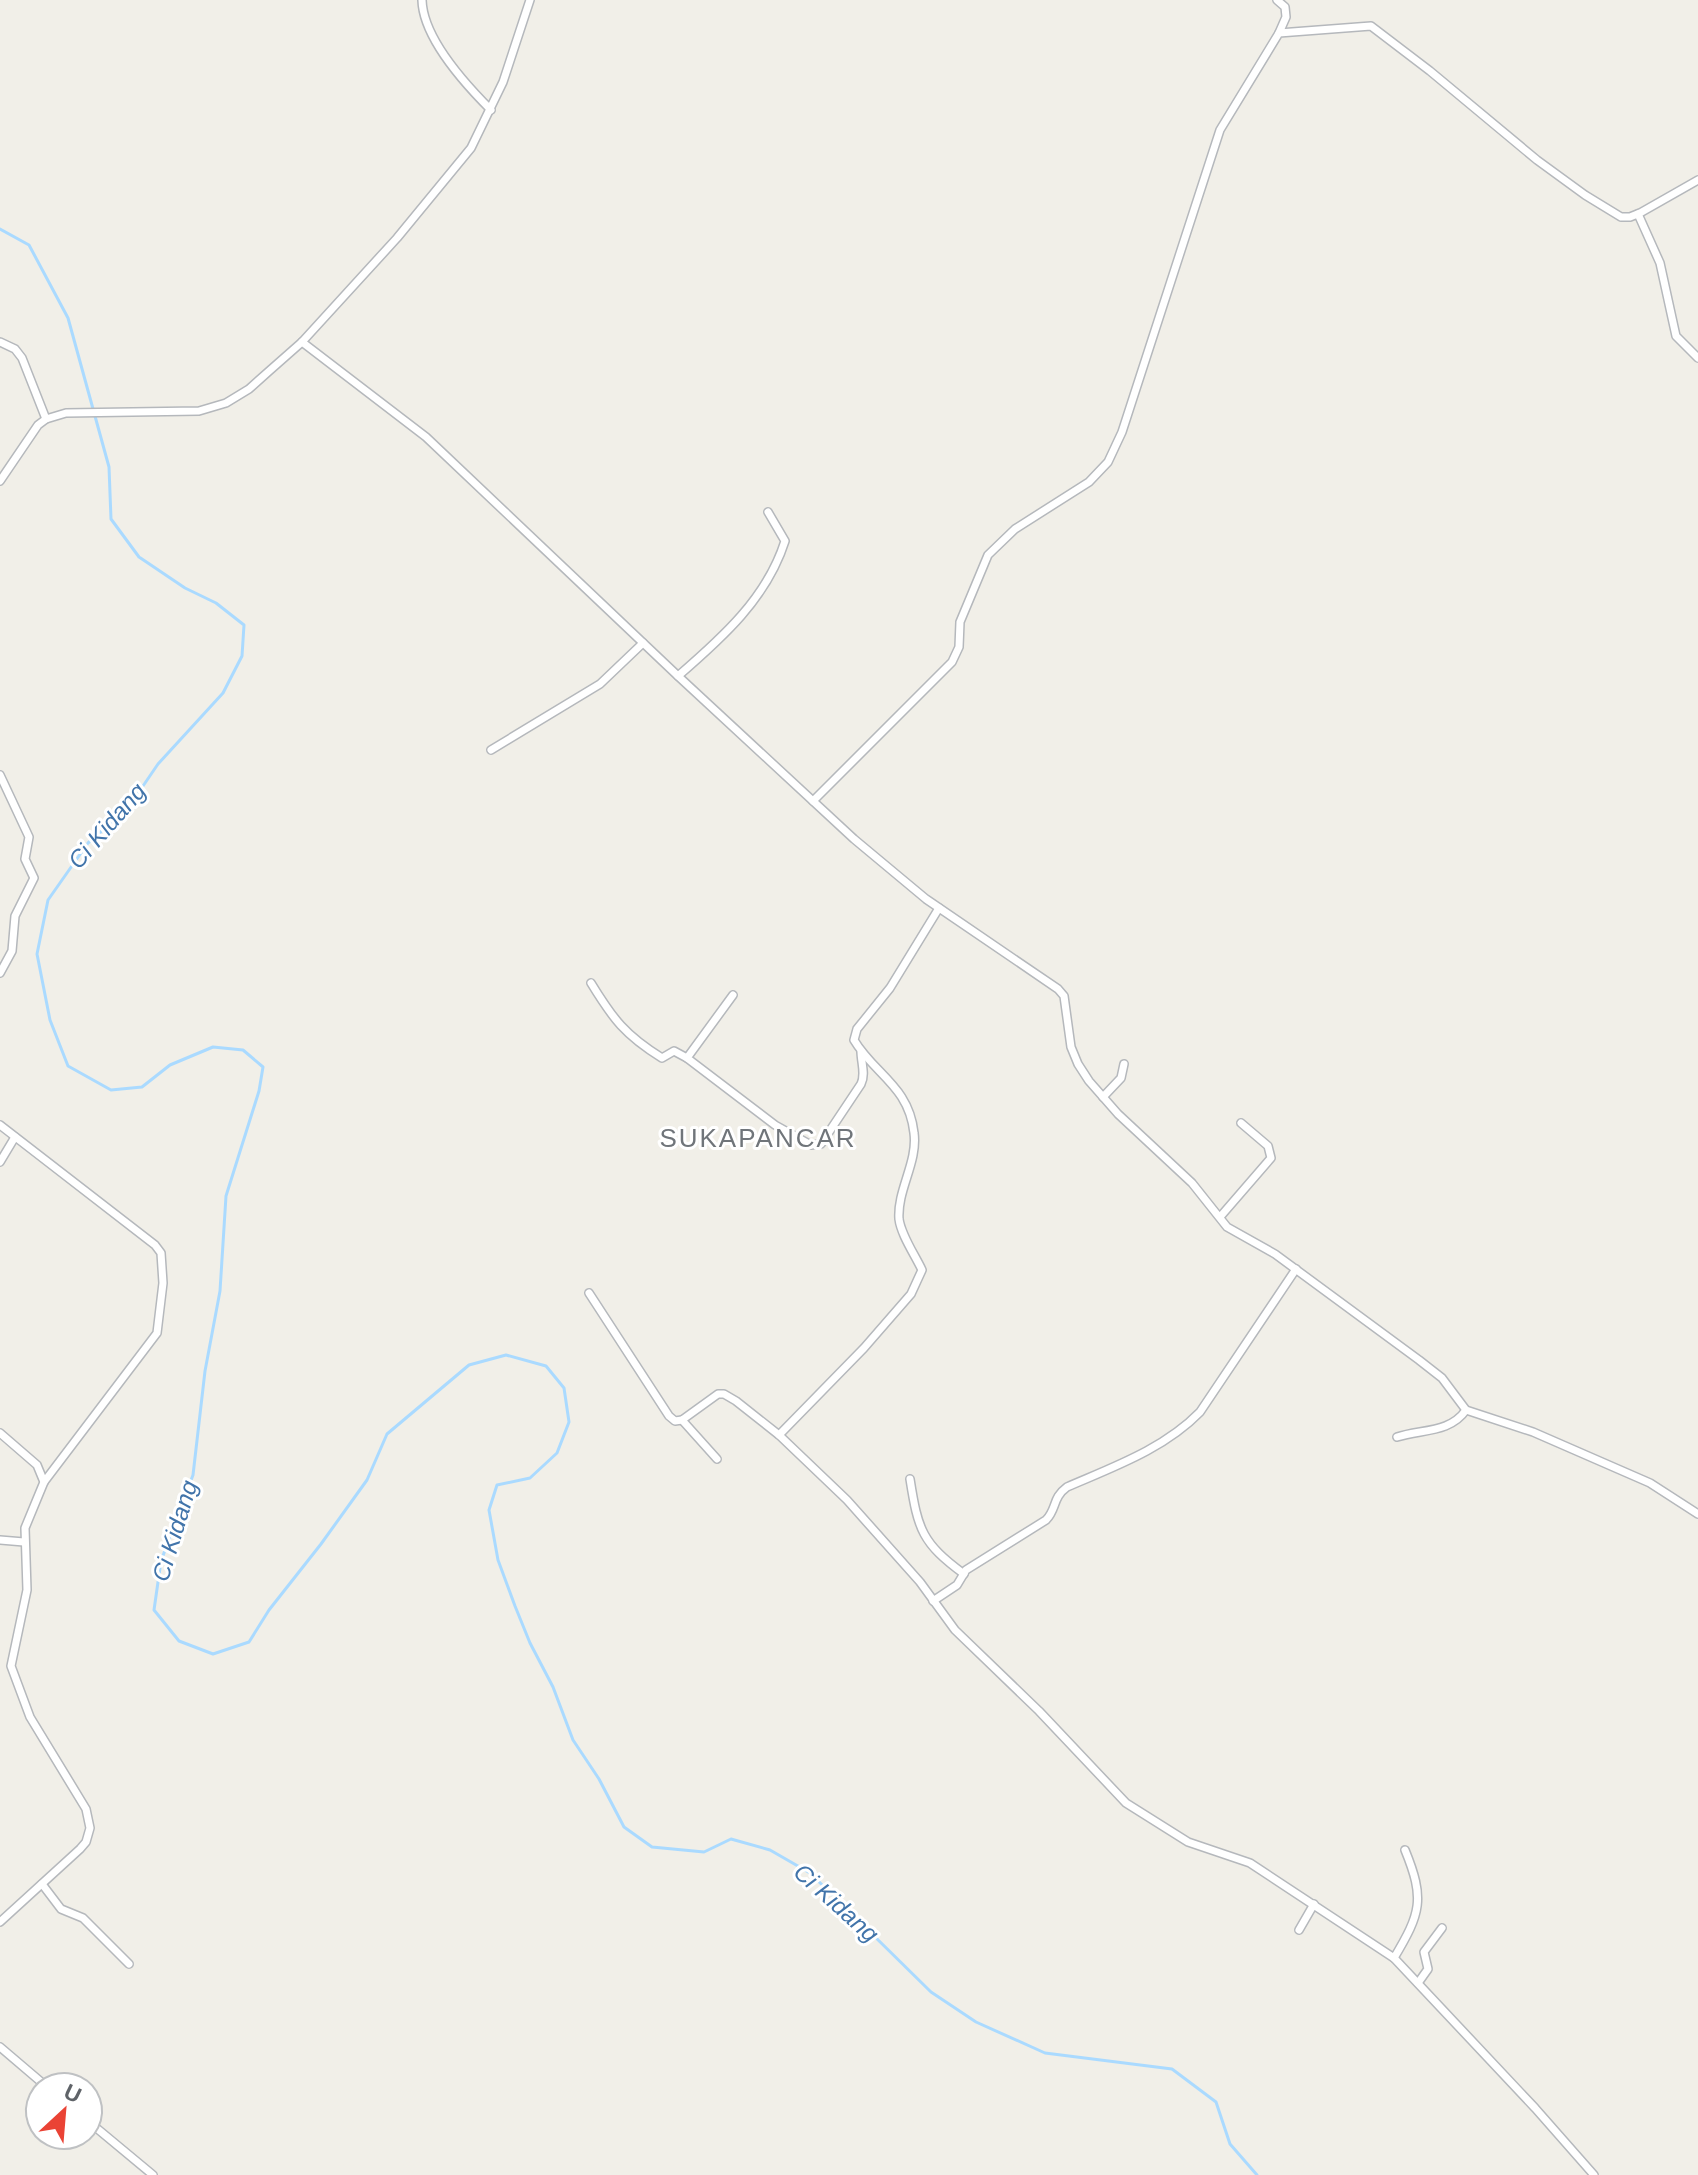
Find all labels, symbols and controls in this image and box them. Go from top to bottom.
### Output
water label: Ci Kidang [62,777,151,874]
district label: SUKAPANCAR [659,1123,857,1153]
water label: Ci Kidang [146,1477,203,1585]
water label: Ci Kidang [789,1858,885,1948]
north arrow [24,2071,104,2151]
text: U [60,2079,85,2108]

